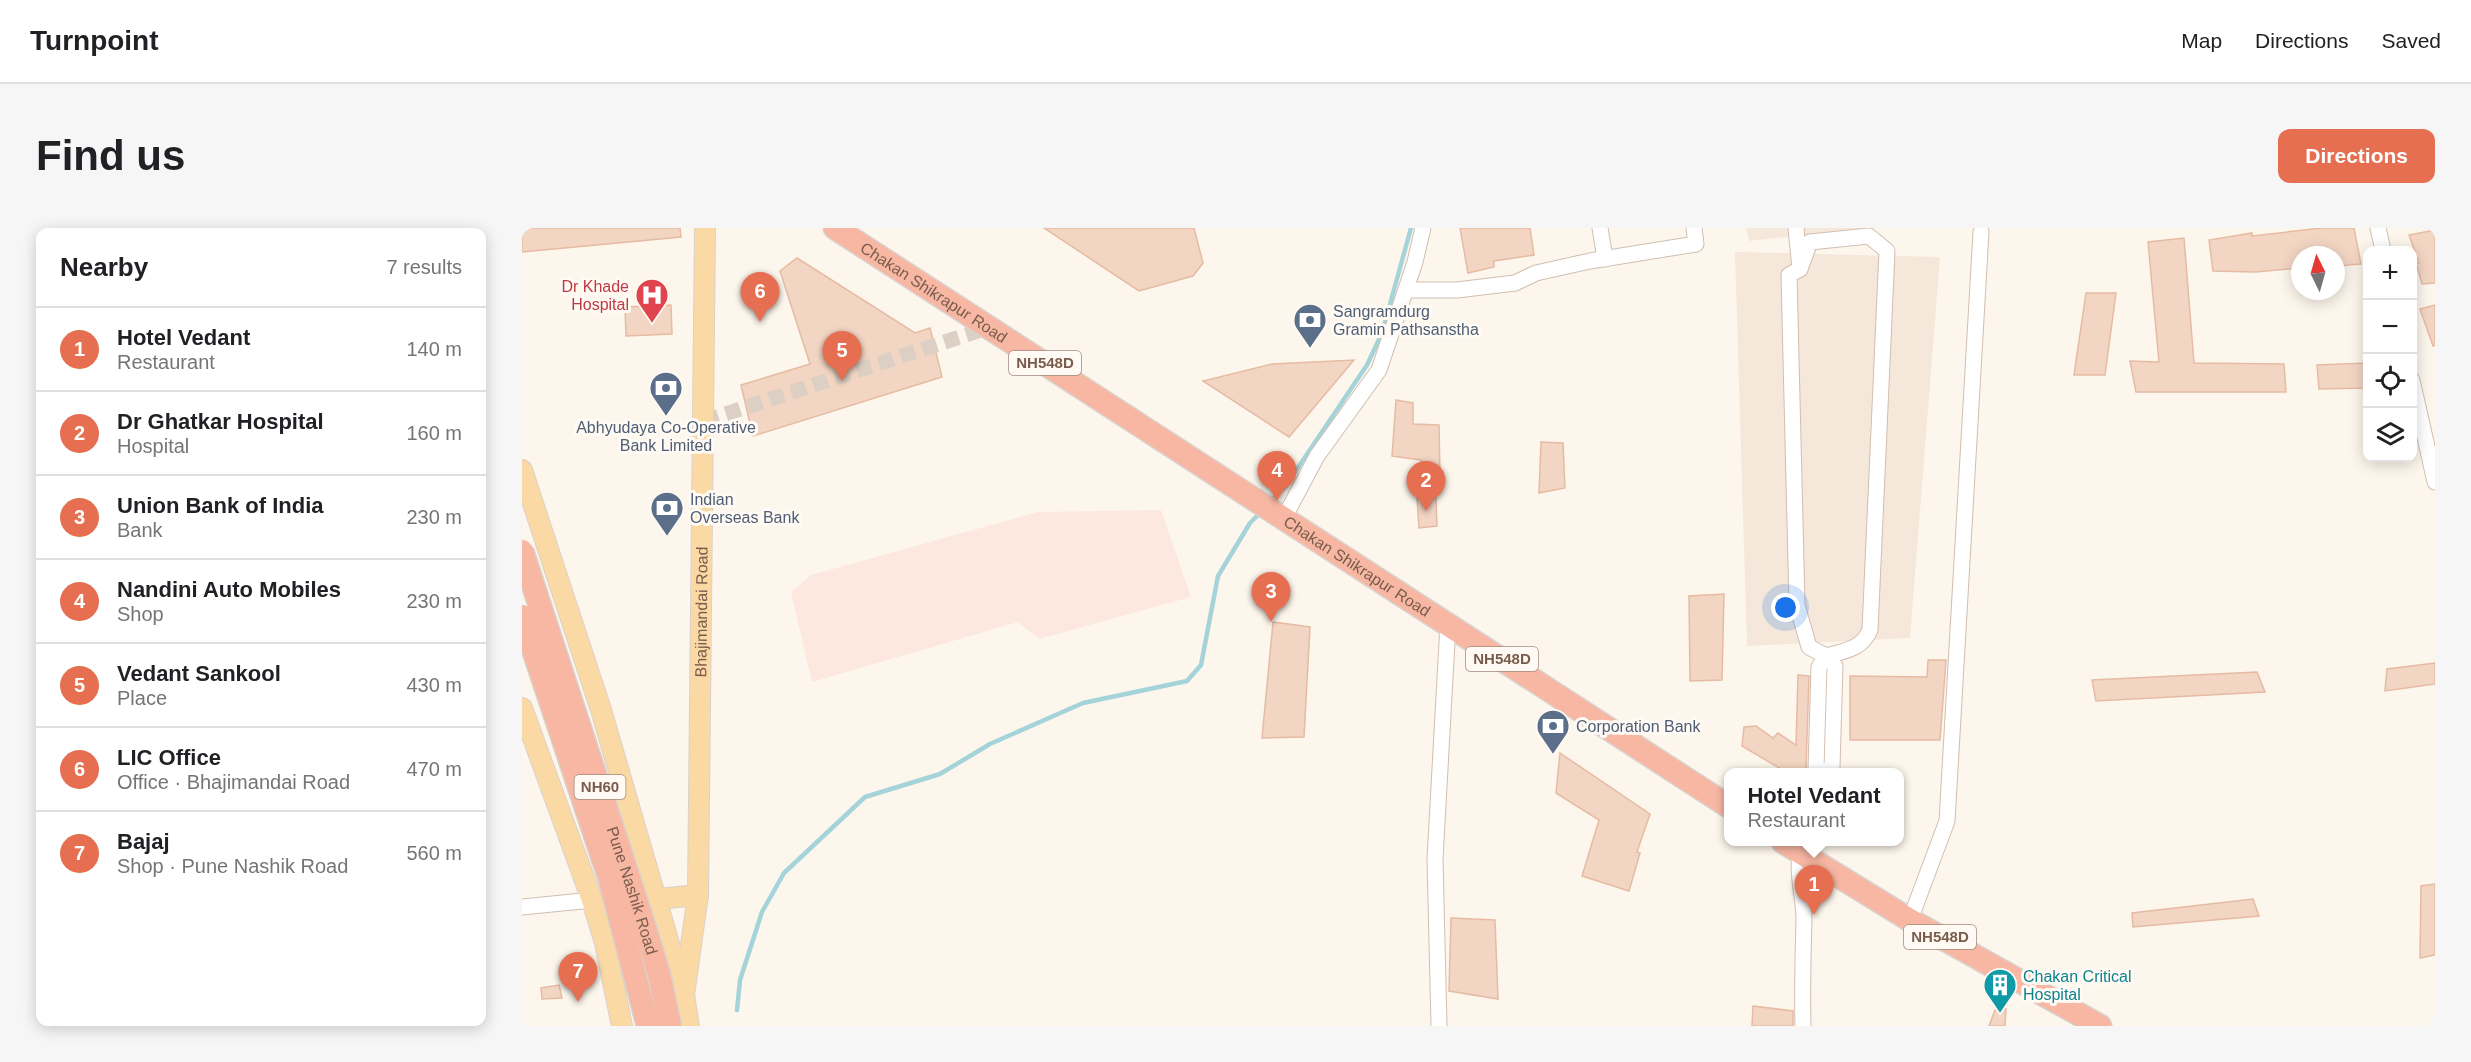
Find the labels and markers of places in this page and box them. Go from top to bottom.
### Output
pin: 6 [740,272,780,322]
hospital icon: Dr Khade Hospital [634,277,670,324]
place label: Dr Khade Hospital [561,278,629,313]
bank icon: Sangramdurg Gramin Pathsanstha [1292,302,1328,349]
place label: Sangramdurg Gramin Pathsanstha [1333,303,1479,338]
pin: 5 [822,332,862,381]
bank icon: Abhyudaya Co-Operative Bank Limited [648,370,684,417]
place label: Abhyudaya Co-Operative Bank Limited [576,419,756,454]
pin: 4 [1258,452,1296,501]
pin: 2 [1406,462,1446,511]
bank icon: Indian Overseas Bank [649,490,685,537]
place label: Indian Overseas Bank [690,491,800,526]
pin: 3 [1252,572,1290,622]
bank icon: Corporation Bank [1535,708,1571,755]
place label: Corporation Bank [1576,718,1702,735]
pin: 1 [1794,866,1834,915]
pin: 7 [558,952,598,1002]
building icon: Chakan Critical Hospital [1982,967,2018,1014]
place label: Chakan Critical Hospital [2023,968,2131,1003]

